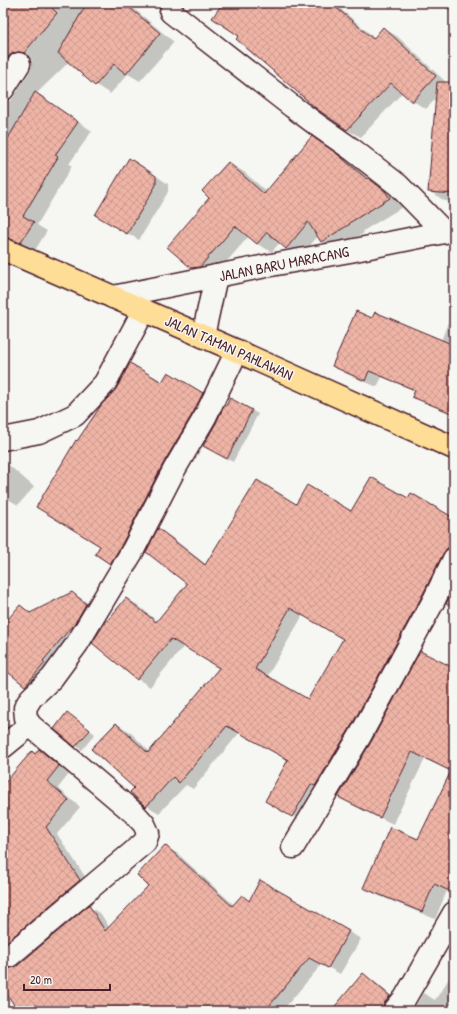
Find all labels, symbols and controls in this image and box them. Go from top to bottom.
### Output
street label: JALAN BARU MARACANG [217,240,351,286]
street label: JALAN TAMAN PAHLAWAN [162,310,297,385]
scale bar [24,966,110,992]
text: 20 m [30,971,52,988]

